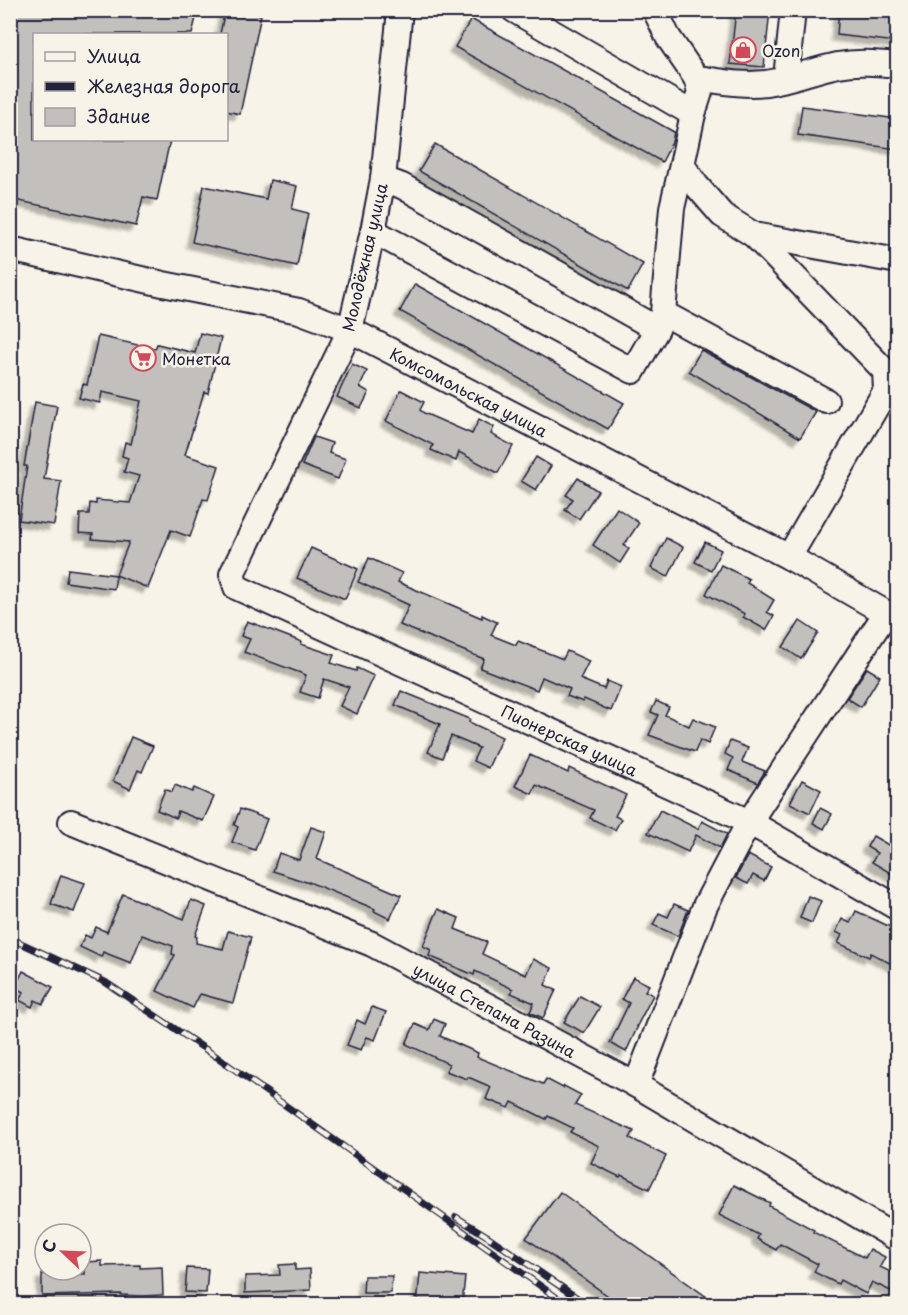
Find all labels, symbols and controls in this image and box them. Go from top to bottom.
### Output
legend [33,33,228,141]
shop icon: Ozon [728,35,758,65]
place label: Ozon [762,38,800,62]
text: Улица [87,42,141,69]
text: Железная дорога [87,72,241,99]
text: Здание [87,102,150,129]
street label: Молодёжная улица [335,180,393,334]
street label: Комсомольская улица [386,341,552,442]
supermarket icon: Монетка [128,343,158,373]
place label: Монетка [162,346,231,370]
street label: Пионерская улица [498,698,642,781]
street label: улица Степана Разина [409,956,580,1063]
north arrow [33,1222,93,1282]
text: С [35,1236,62,1256]

